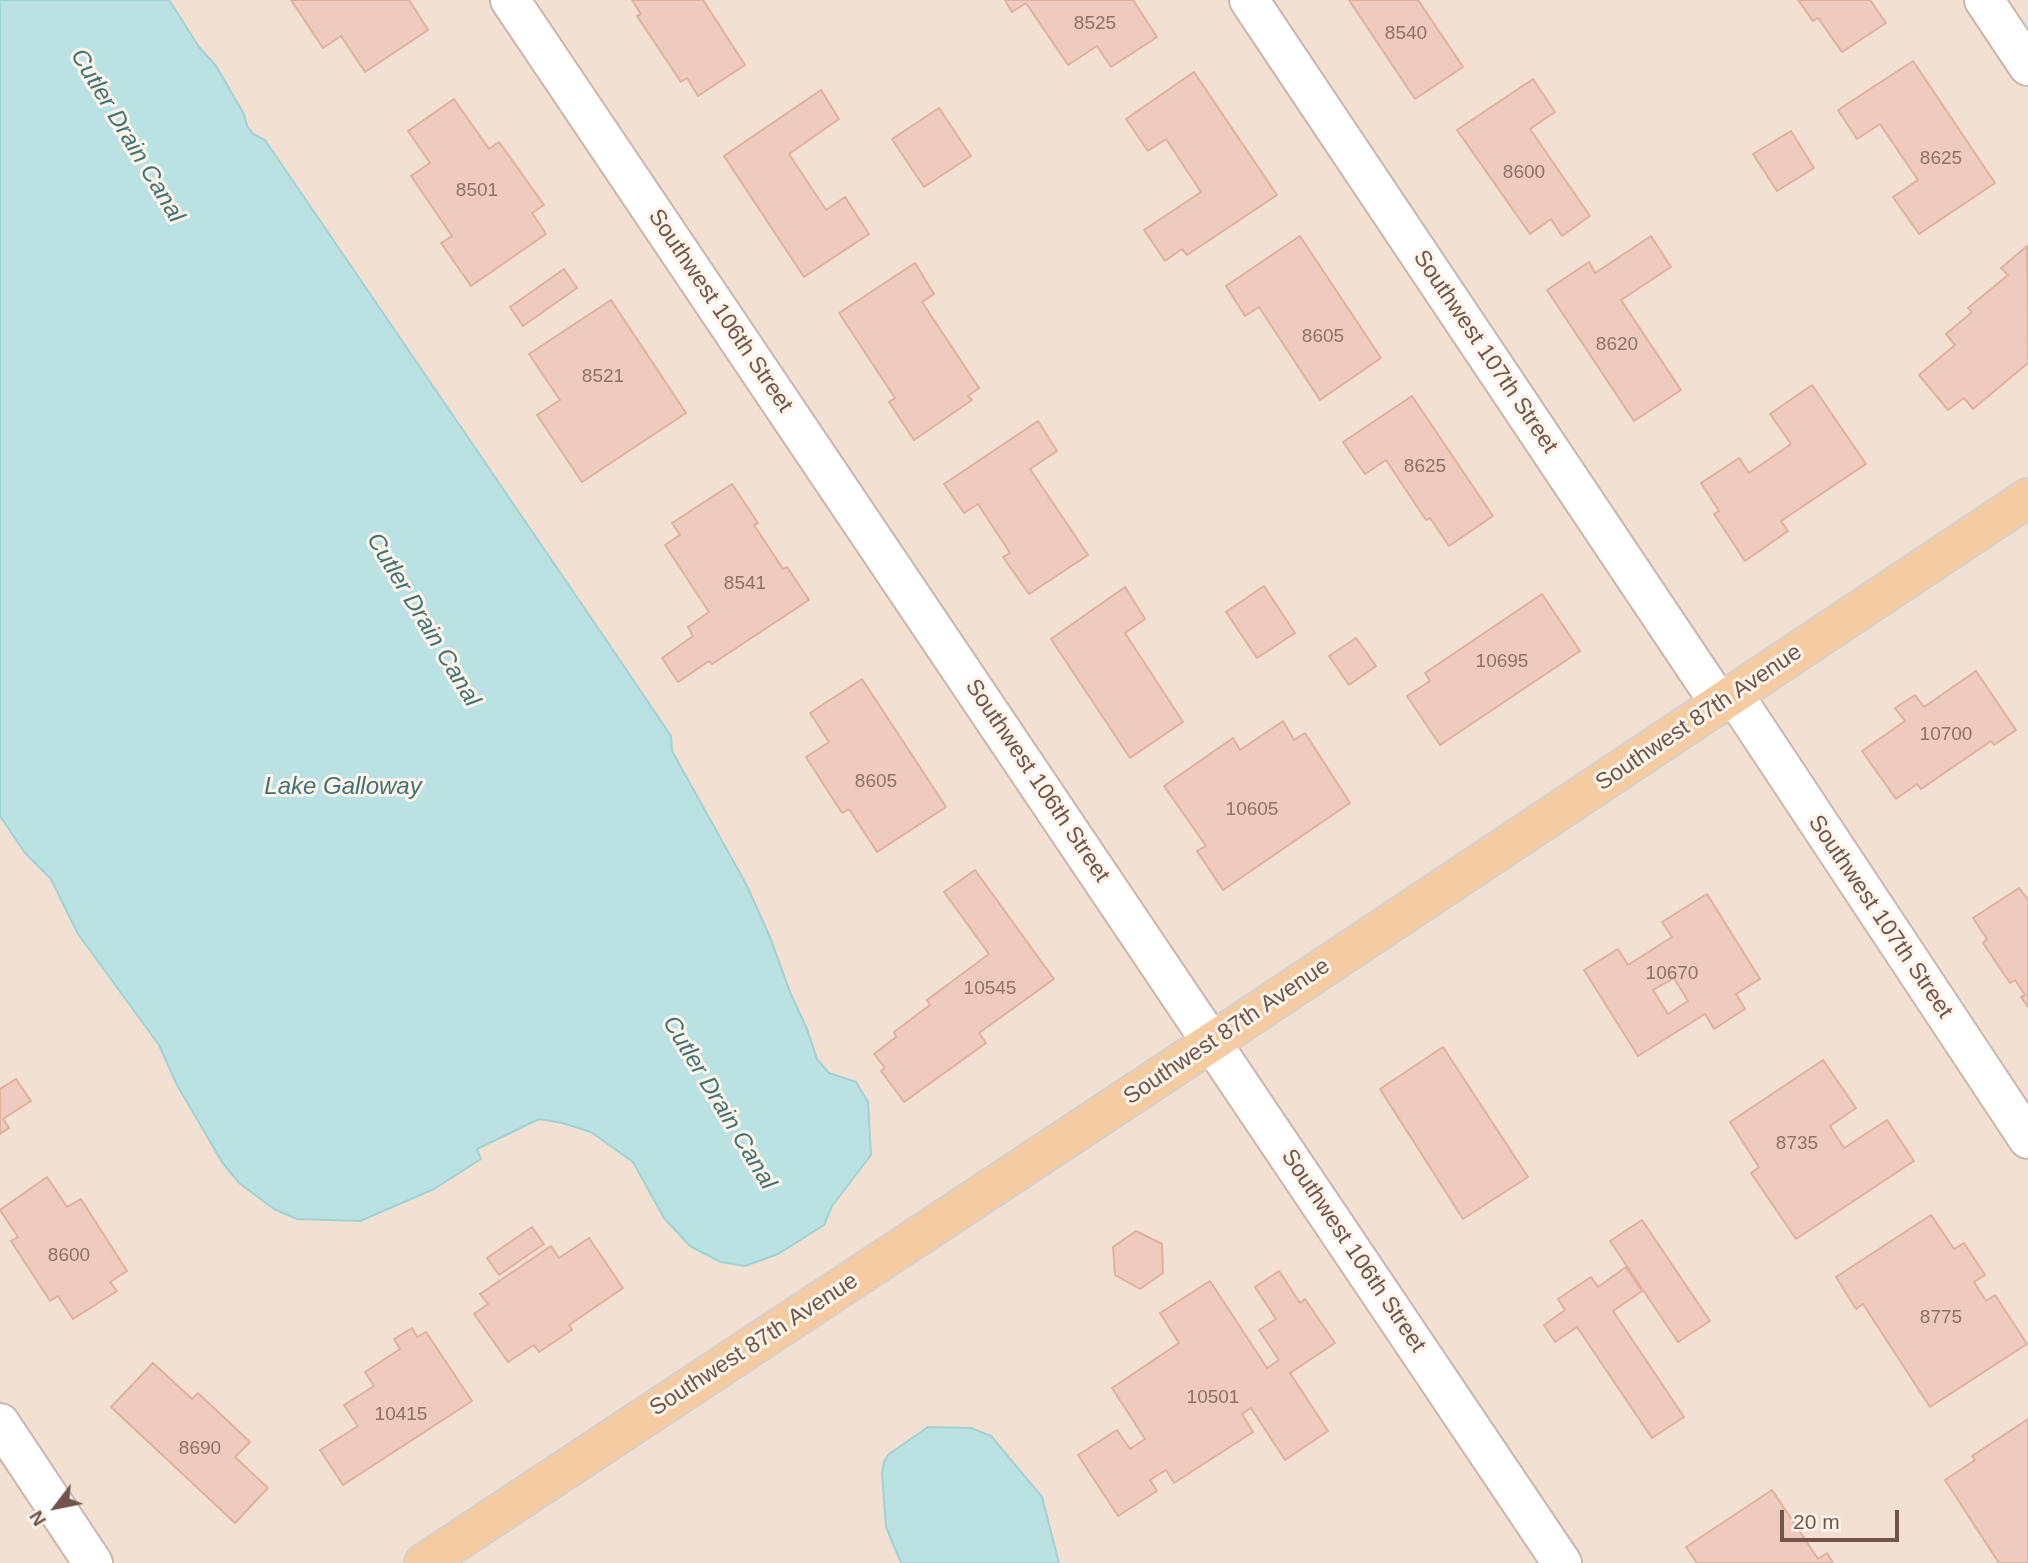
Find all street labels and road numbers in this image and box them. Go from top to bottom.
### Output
street label: Southwest 106th Street [642,204,798,418]
street label: Southwest 107th Street [1407,245,1563,459]
street label: Southwest 87th Avenue [1591,639,1807,797]
street label: Southwest 106th Street [959,674,1115,888]
street label: Southwest 107th Street [1802,810,1958,1024]
street label: Southwest 87th Avenue [1119,953,1335,1111]
street label: Southwest 106th Street [1275,1144,1431,1358]
street label: Southwest 87th Avenue [645,1267,863,1423]

